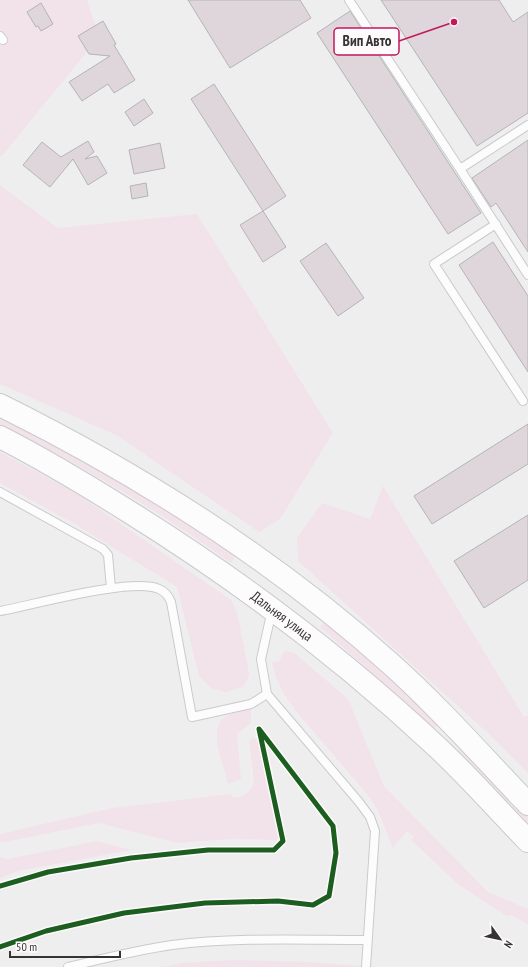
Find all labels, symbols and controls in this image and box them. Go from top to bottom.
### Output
callout: Вип Авто [334,28,399,55]
text: Вип Авто [343,31,392,50]
street label: Дальняя улица [248,587,316,645]
north arrow [480,919,520,959]
scale bar [10,933,120,959]
text: N [501,938,516,951]
text: 50 m [16,939,37,954]

